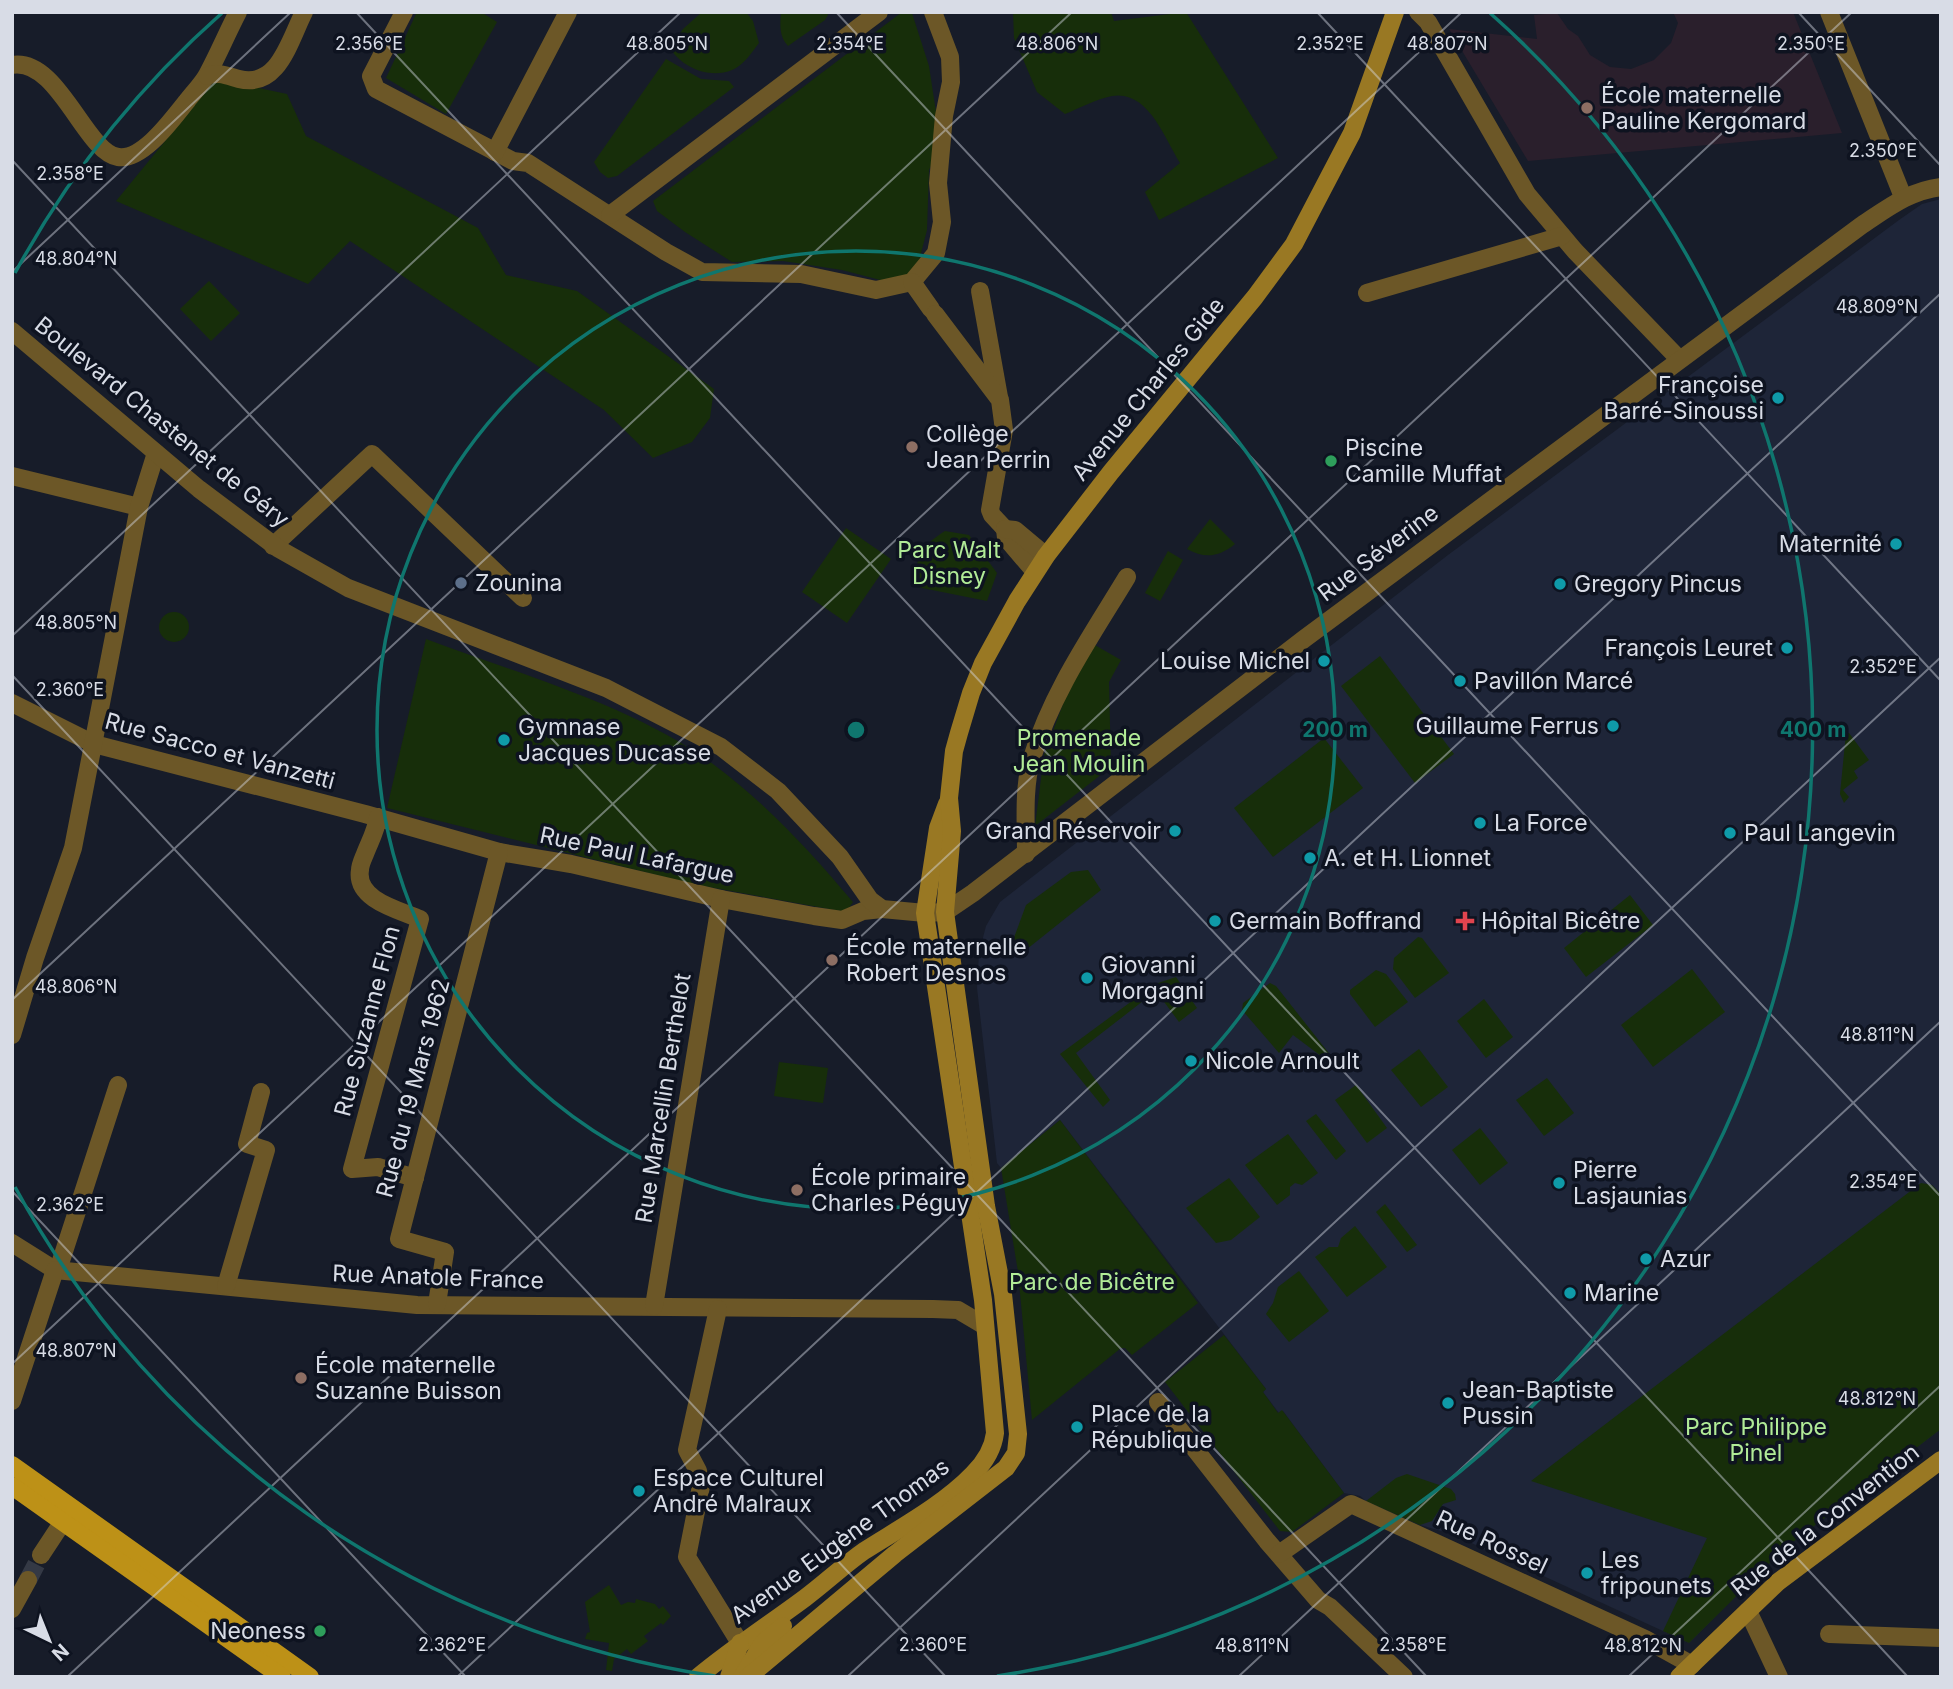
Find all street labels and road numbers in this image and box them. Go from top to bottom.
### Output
street label: Avenue Charles Gide [1066,292,1230,486]
street label: Boulevard Chastenet de Géry [29,311,295,533]
street label: Rue Séverine [1312,499,1444,607]
street label: Rue Sacco et Vanzetti [102,707,338,795]
street label: Rue Paul Lafargue [537,821,737,889]
street label: Rue Suzanne Flon [328,923,406,1119]
street label: Rue Marcellin Berthelot [629,971,697,1225]
street label: Rue du 19 Mars 1962 [370,976,456,1200]
street label: Rue Anatole France [332,1259,544,1295]
street label: Rue de la Convention [1725,1438,1925,1602]
street label: Avenue Eugène Thomas [725,1452,955,1630]
street label: Rue Rossel [1432,1504,1552,1580]

